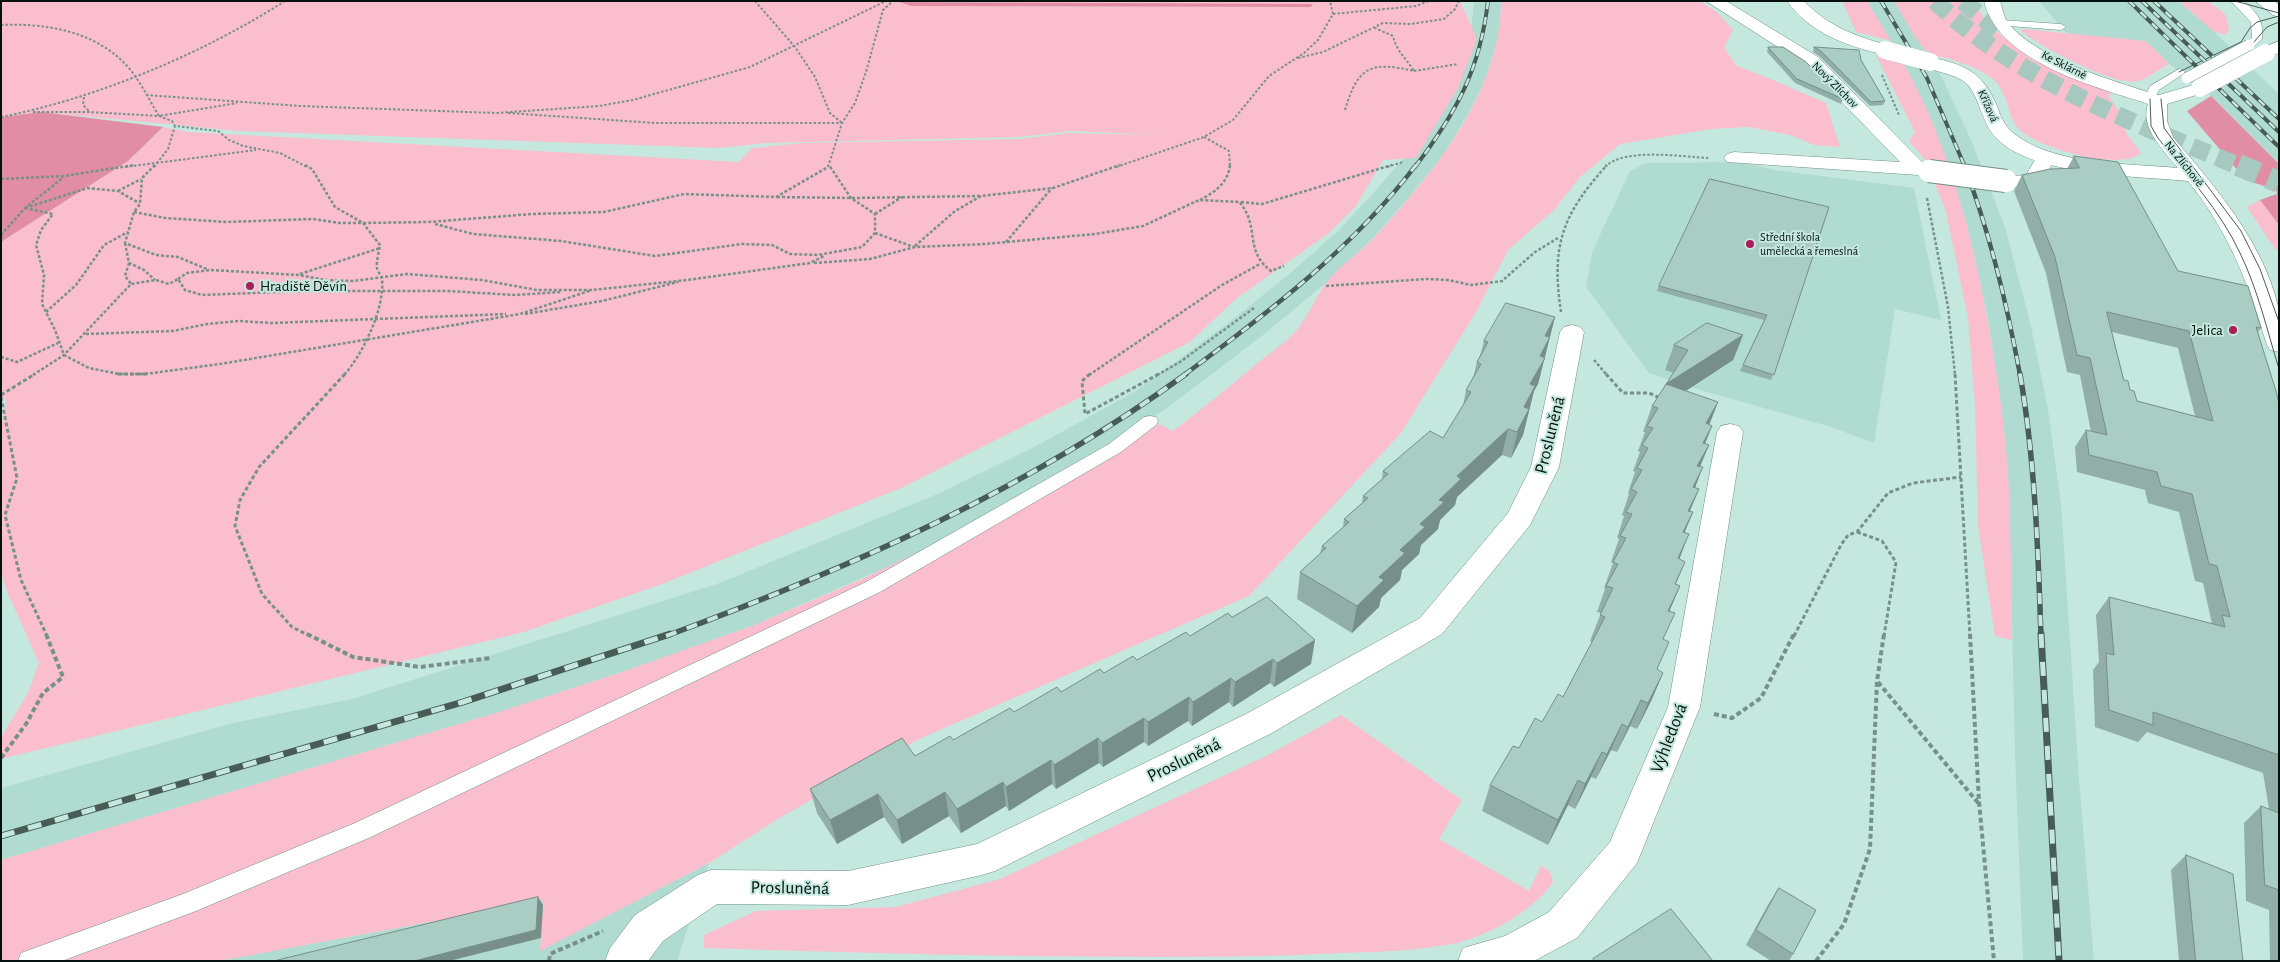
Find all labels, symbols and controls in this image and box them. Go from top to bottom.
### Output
street label: Ke Sklárně [2039,48,2089,82]
street label: Nový Zlíchov [1809,59,1861,111]
street label: Křížová [1974,87,2002,125]
street label: Na Zlíchově [2161,138,2207,190]
place label: Střední škola umělecká a řemeslná [1760,230,1858,258]
marker: Střední škola umělecká a řemeslná [1744,238,1756,250]
place label: Hradiště Děvín [260,277,347,295]
marker: Hradiště Děvín [244,280,256,292]
place label: Jelica [2192,321,2223,339]
marker: Jelica [2227,324,2239,336]
street label: Prosluněná [1530,394,1570,476]
street label: Výhledová [1646,700,1692,776]
street label: Prosluněná [1144,733,1224,787]
street label: Prosluněná [750,877,830,899]

